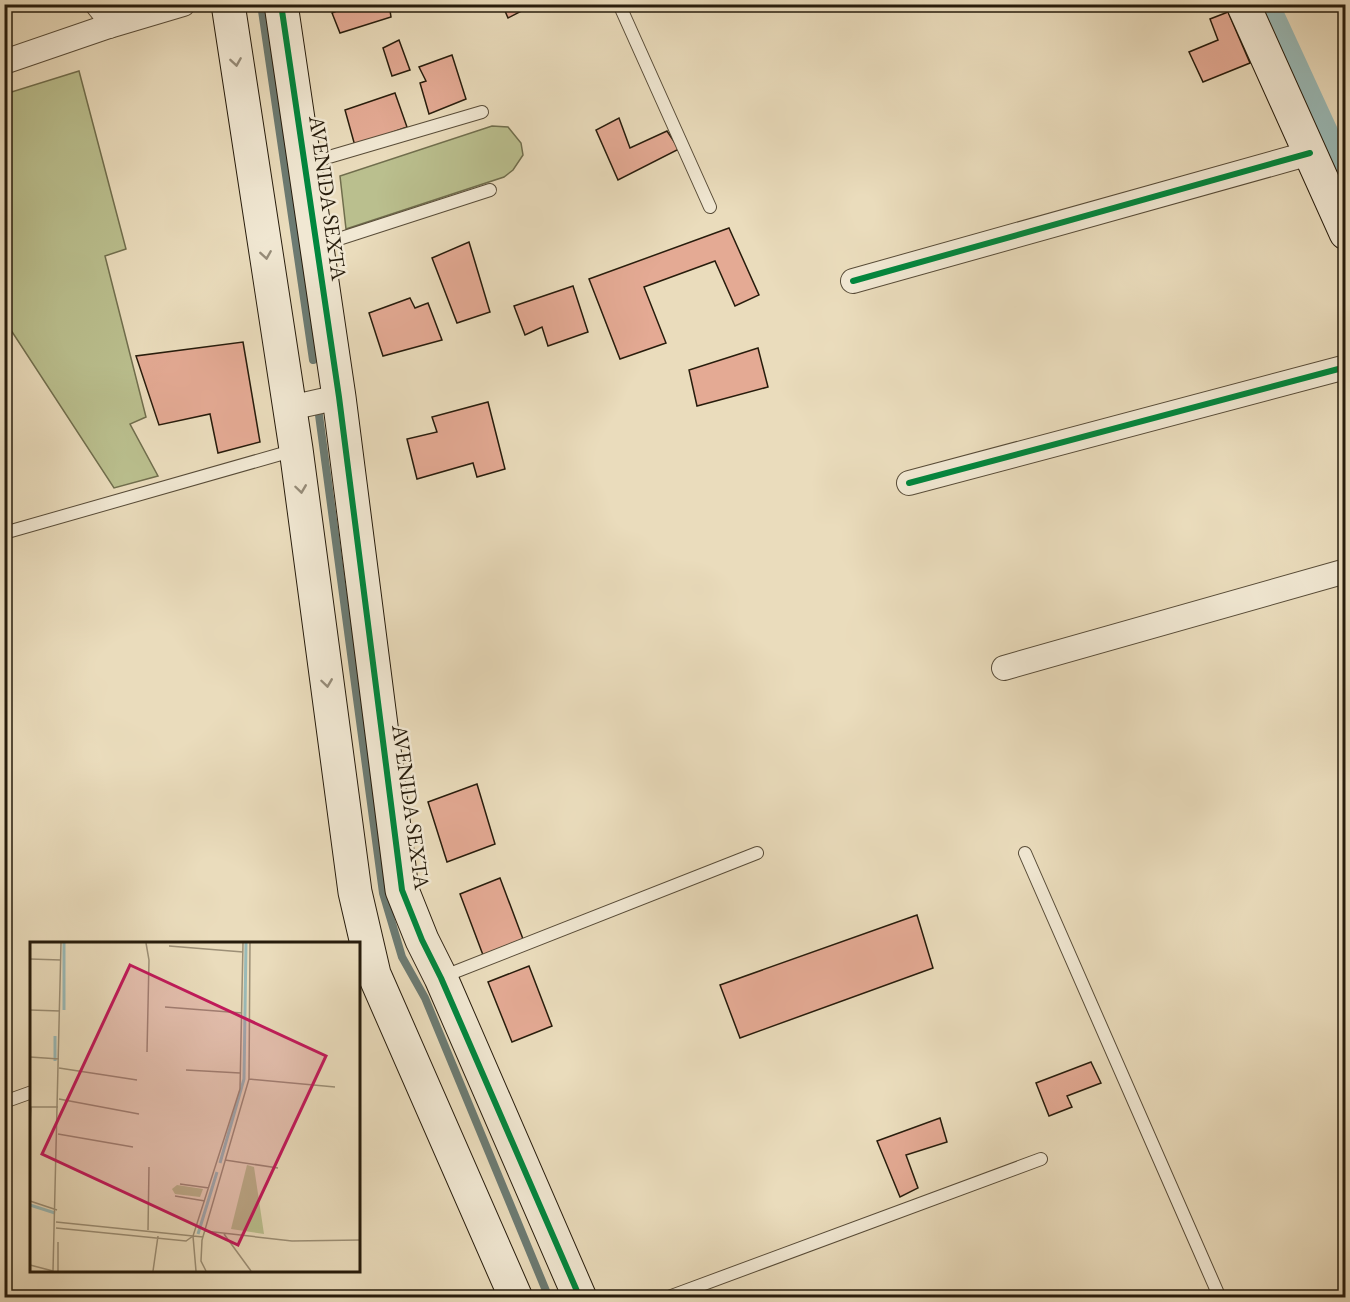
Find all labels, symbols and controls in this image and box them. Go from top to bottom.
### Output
one-way arrow [230,58,242,67]
street label: AVENIDA SEXTA [302,113,354,283]
one-way arrow [259,250,271,260]
one-way arrow [295,485,307,494]
one-way arrow [320,678,333,687]
street label: AVENIDA SEXTA [385,722,437,892]
inset map [30,942,360,1272]

